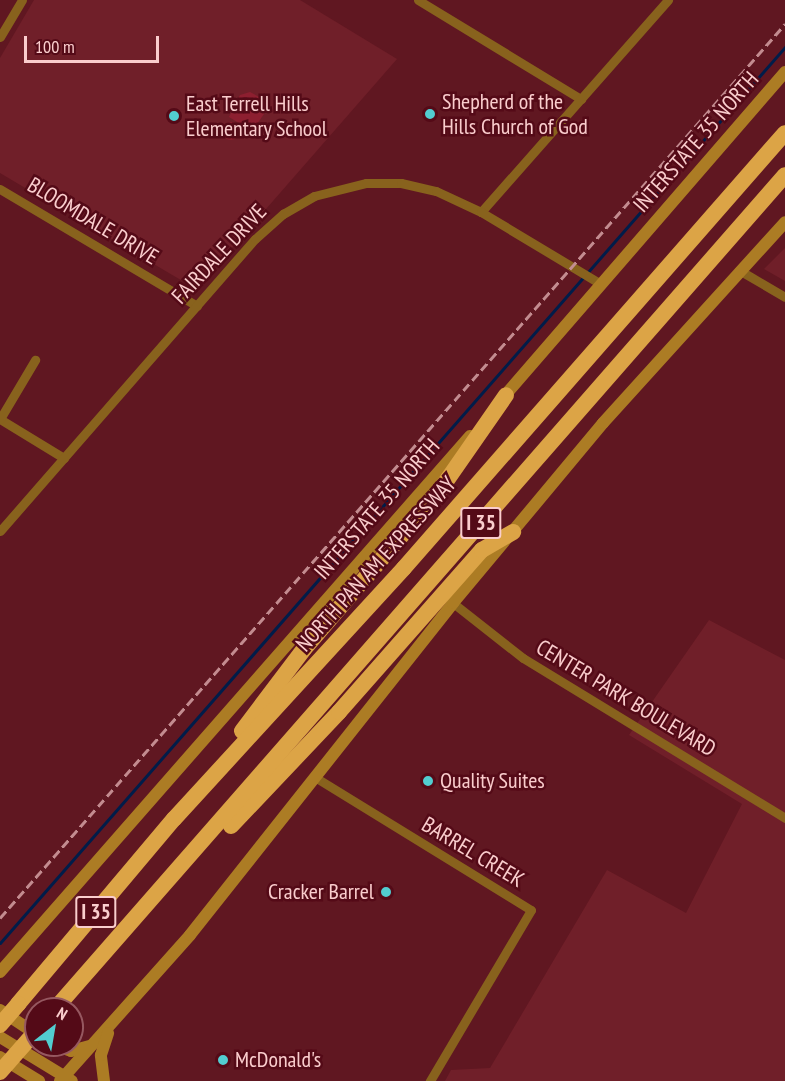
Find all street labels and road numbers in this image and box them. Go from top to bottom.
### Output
street label: INTERSTATE 35 NORTH [628,66,764,218]
street label: BLOOMDALE DRIVE [23,172,163,270]
street label: FAIRDALE DRIVE [166,199,272,309]
street label: INTERSTATE 35 NORTH [309,433,445,585]
street label: NORTH PAN AM EXPRESSWAY [290,471,462,657]
road number: I 35 [460,505,502,541]
street label: CENTER PARK BOULEVARD [531,634,721,762]
street label: BARREL CREEK [417,811,529,893]
road number: I 35 [75,894,117,930]

